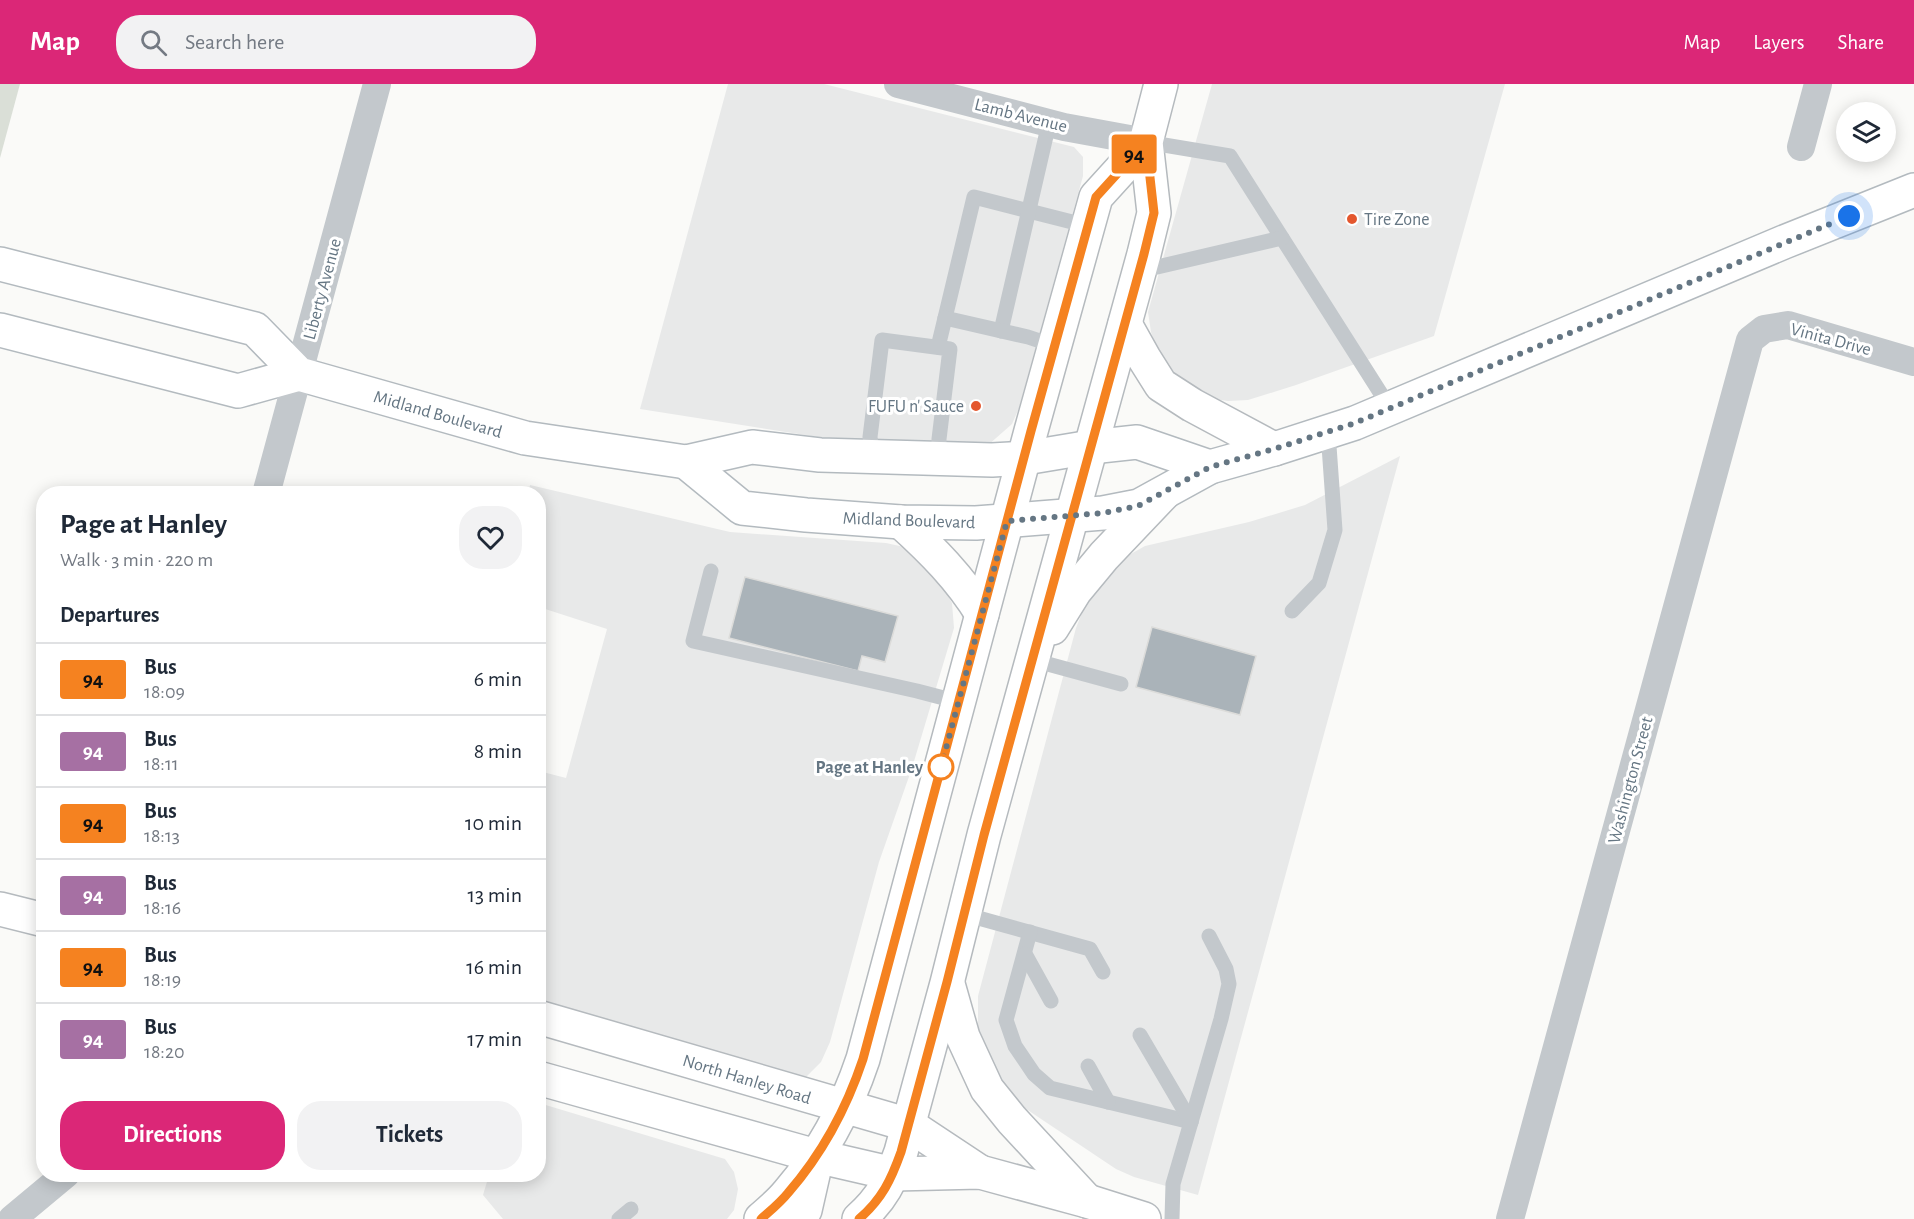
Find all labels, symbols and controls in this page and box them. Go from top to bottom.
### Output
search box [116,15,536,69]
icon: search [137,26,170,59]
text: Map [30,28,80,56]
text: Search here [185,31,284,53]
text: Map [1684,32,1720,53]
text: Layers [1753,32,1804,53]
text: Share [1837,32,1884,53]
street label: Lamb Avenue [973,96,1069,136]
map controls [1836,102,1896,162]
button: layers [1836,102,1896,162]
line badge: 94 [1107,134,1161,174]
text: 94 [1124,144,1144,165]
your location [1834,201,1864,231]
place label: Tire Zone [1364,211,1430,229]
marker: Tire Zone [1345,212,1359,226]
street label: Liberty Avenue [301,237,345,342]
street label: Vinita Drive [1789,321,1873,359]
street label: Midland Boulevard [371,388,504,442]
place label: FUFU n' Sauce [868,398,964,416]
marker: FUFU n' Sauce [969,399,983,413]
button: heart [459,506,522,569]
street label: Midland Boulevard [842,510,976,532]
text: Page at Hanley [60,511,227,539]
text: Walk · 3 min · 220 m [60,550,213,570]
text: Departures [60,604,160,626]
text: Bus [144,656,177,678]
text: 6 min [474,668,522,690]
text: 94 [83,669,103,690]
text: 18:09 [144,682,185,702]
street label: Washington Street [1605,715,1657,846]
text: Bus [144,728,177,750]
text: 8 min [474,740,522,762]
text: 94 [83,741,103,762]
text: 18:11 [144,754,179,774]
marker: Page at Hanley [928,754,954,780]
place label: Page at Hanley [816,759,924,777]
text: Bus [144,800,177,822]
text: 10 min [465,812,522,834]
text: 94 [83,813,103,834]
text: 18:13 [144,826,180,846]
text: Bus [144,872,177,894]
text: 13 min [467,884,522,906]
text: 94 [83,885,103,906]
text: 18:16 [144,898,181,918]
text: Bus [144,944,177,966]
text: 16 min [466,956,522,978]
text: 94 [83,957,103,978]
text: 18:19 [144,970,181,990]
text: Bus [144,1016,177,1038]
text: 17 min [467,1028,522,1050]
text: 94 [83,1029,103,1050]
text: 18:20 [144,1042,185,1062]
street label: North Hanley Road [680,1052,813,1108]
button: Directions [60,1101,285,1170]
button: Tickets [297,1101,522,1170]

